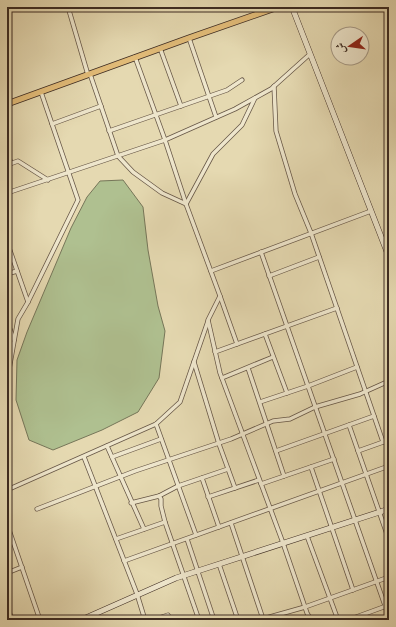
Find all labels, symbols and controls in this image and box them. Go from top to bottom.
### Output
north arrow [330,26,370,66]
text: ش [333,41,350,55]

